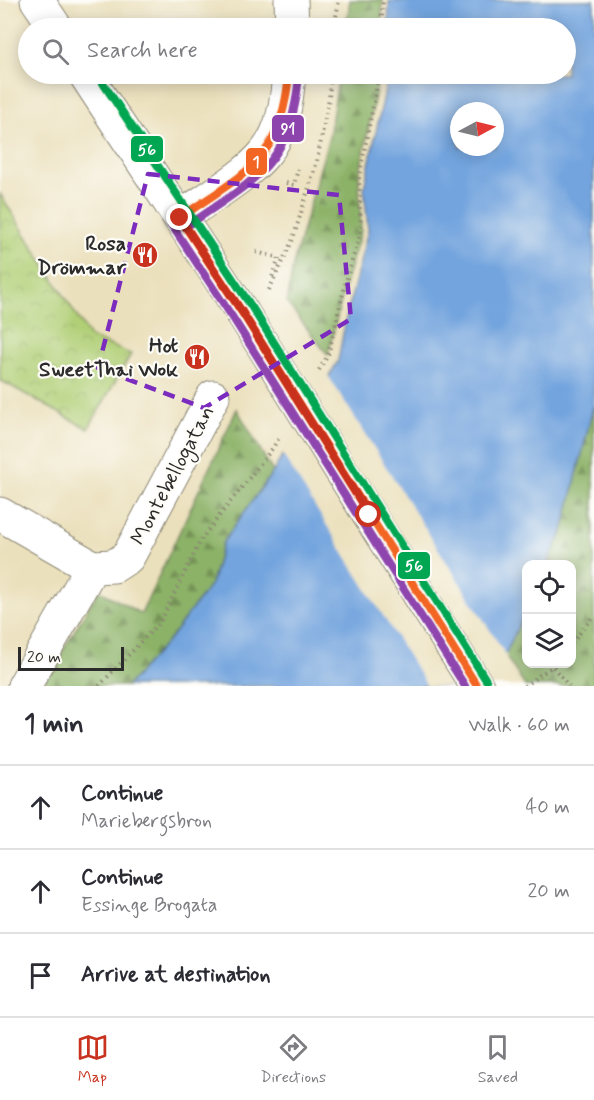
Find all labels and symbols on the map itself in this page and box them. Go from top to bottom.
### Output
north arrow [450,102,504,156]
line badge: 91 [271,114,305,143]
text: 91 [281,119,295,140]
line badge: 56 [130,135,164,163]
text: 56 [138,140,156,161]
line badge: 1 [245,147,268,176]
text: 1 [252,152,260,173]
route end [166,204,192,230]
place label: Rosa Drömmar [37,230,127,282]
restaurant icon: Rosa Drömmar [130,240,160,270]
place label: Hot SweetThai Wok [39,332,178,384]
restaurant icon: Hot SweetThai Wok [182,342,212,372]
street label: Montebellogatan [124,401,222,550]
route start [355,501,381,527]
line badge: 56 [397,551,431,580]
text: 56 [405,556,423,577]
scale bar [18,644,124,672]

